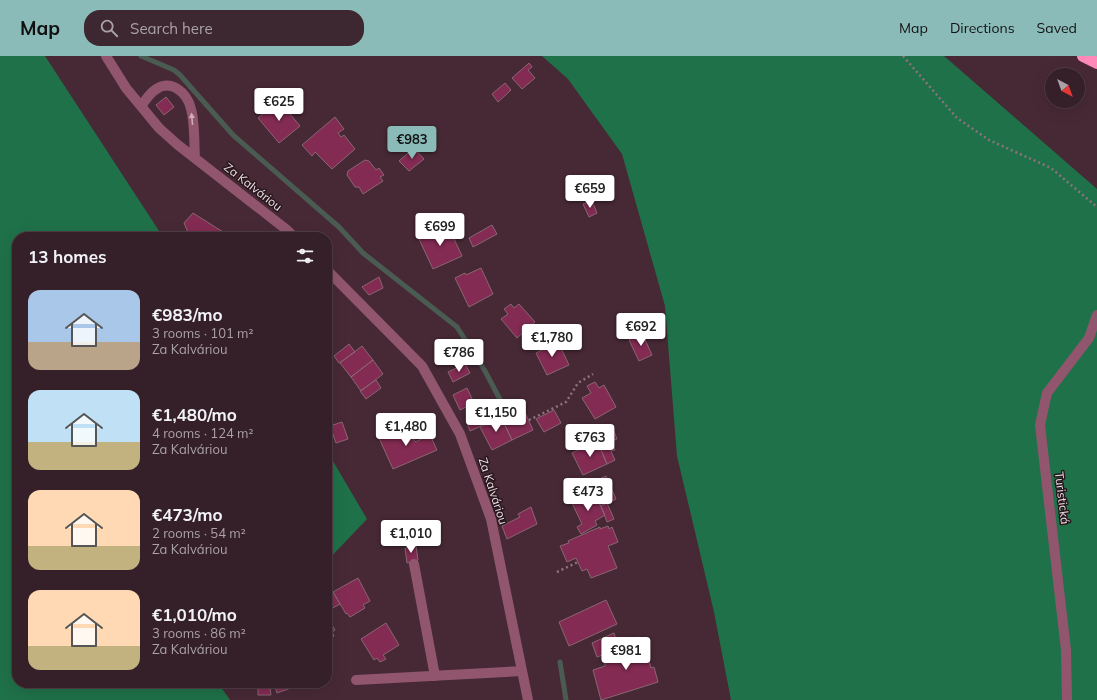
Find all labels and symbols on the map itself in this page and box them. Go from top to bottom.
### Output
north arrow [1045,68,1085,108]
pin: €625 [255,88,303,122]
one-way arrow [188,113,195,125]
pin: €983 [388,126,436,160]
street label: Za Kalváriou [221,159,285,214]
pin: €659 [566,175,614,209]
pin: €699 [416,213,464,247]
pin: €692 [617,313,665,347]
pin: €1,780 [519,324,585,358]
pin: €786 [435,339,483,373]
pin: €1,150 [463,399,529,433]
pin: €1,480 [373,413,439,447]
pin: €763 [566,424,614,458]
street label: Za Kalváriou [476,455,511,526]
street label: Turistická [1052,471,1073,525]
pin: €473 [564,478,612,512]
pin: €1,010 [378,520,444,554]
pin: €981 [602,637,650,671]

